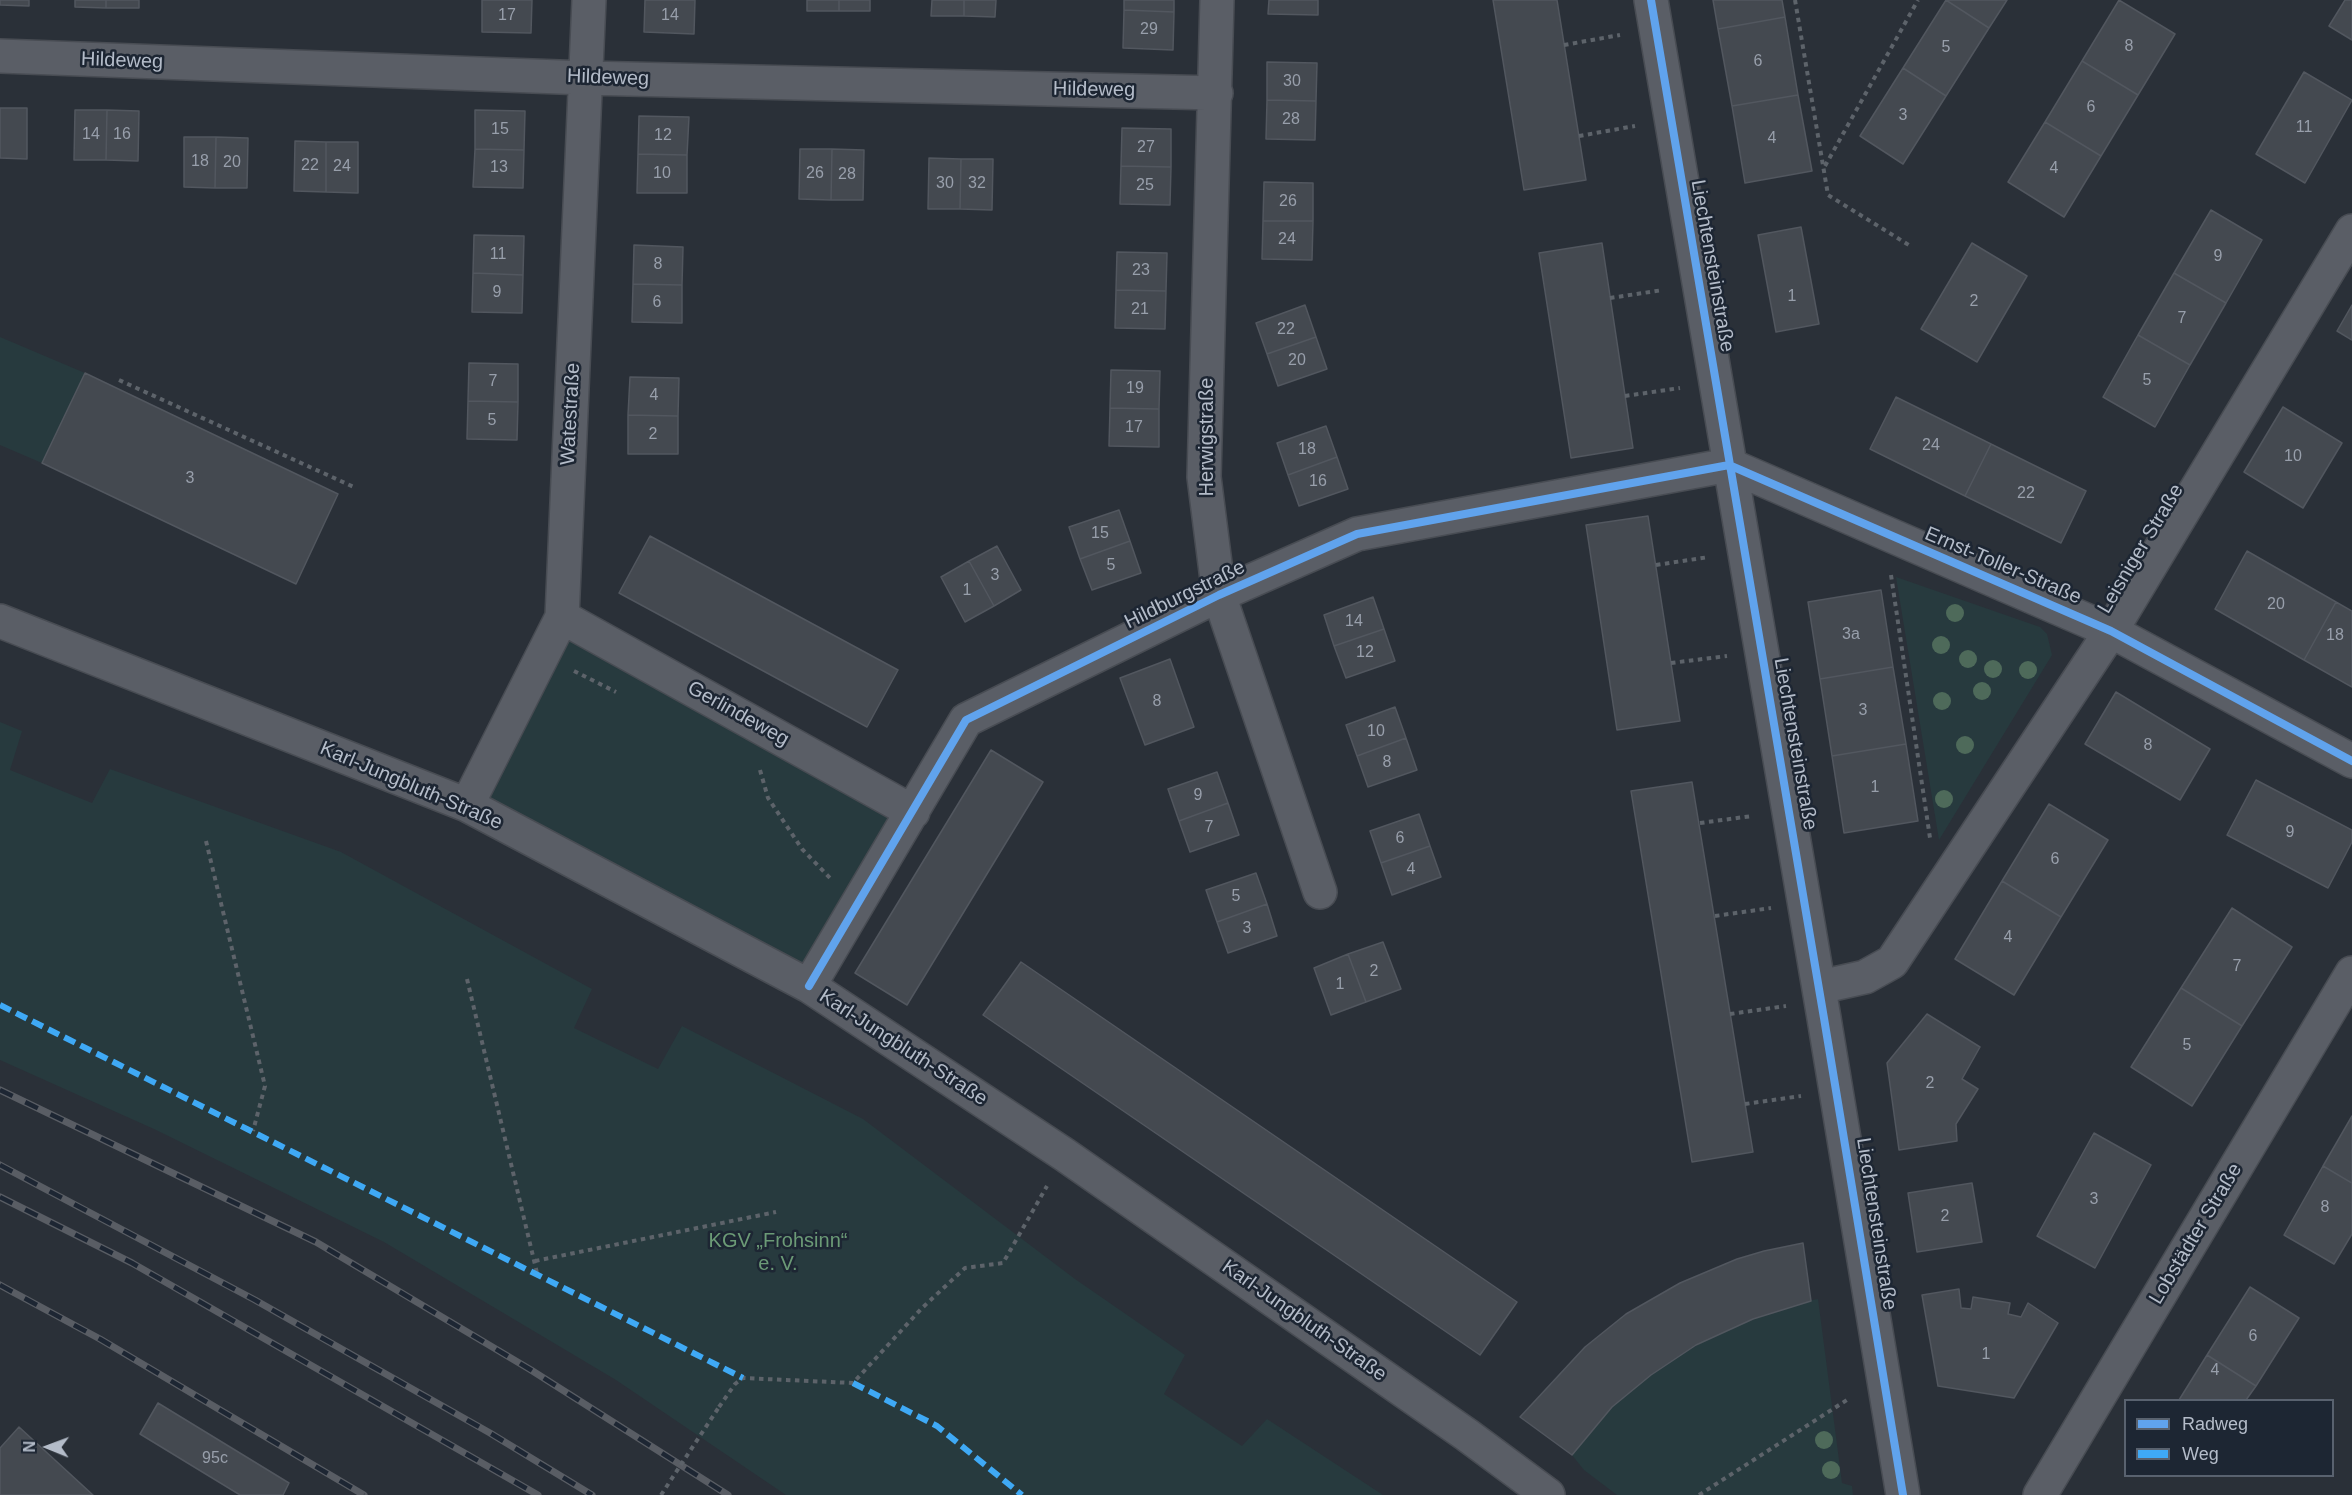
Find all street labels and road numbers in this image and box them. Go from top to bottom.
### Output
street label: Hildeweg [80,48,164,74]
street label: Hildeweg [566,65,650,91]
street label: Hildeweg [1053,77,1135,103]
street label: Liechtensteinstraße [1685,178,1739,354]
street label: Watestraße [556,362,586,466]
street label: Herwigstraße [1195,378,1219,496]
street label: Leisniger Straße [2093,480,2189,618]
street label: Ernst-Toller-Straße [1921,522,2085,610]
street label: Hildburgstraße [1121,555,1249,635]
street label: Liechtensteinstraße [1768,656,1822,832]
street label: Gerlindeweg [683,676,793,752]
street label: Karl-Jungbluth-Straße [316,737,506,835]
street label: Karl-Jungbluth-Straße [814,985,992,1111]
street label: Liechtensteinstraße [1850,1136,1902,1312]
street label: Lobstädter Straße [2144,1159,2248,1309]
street label: Karl-Jungbluth-Straße [1217,1255,1391,1387]

